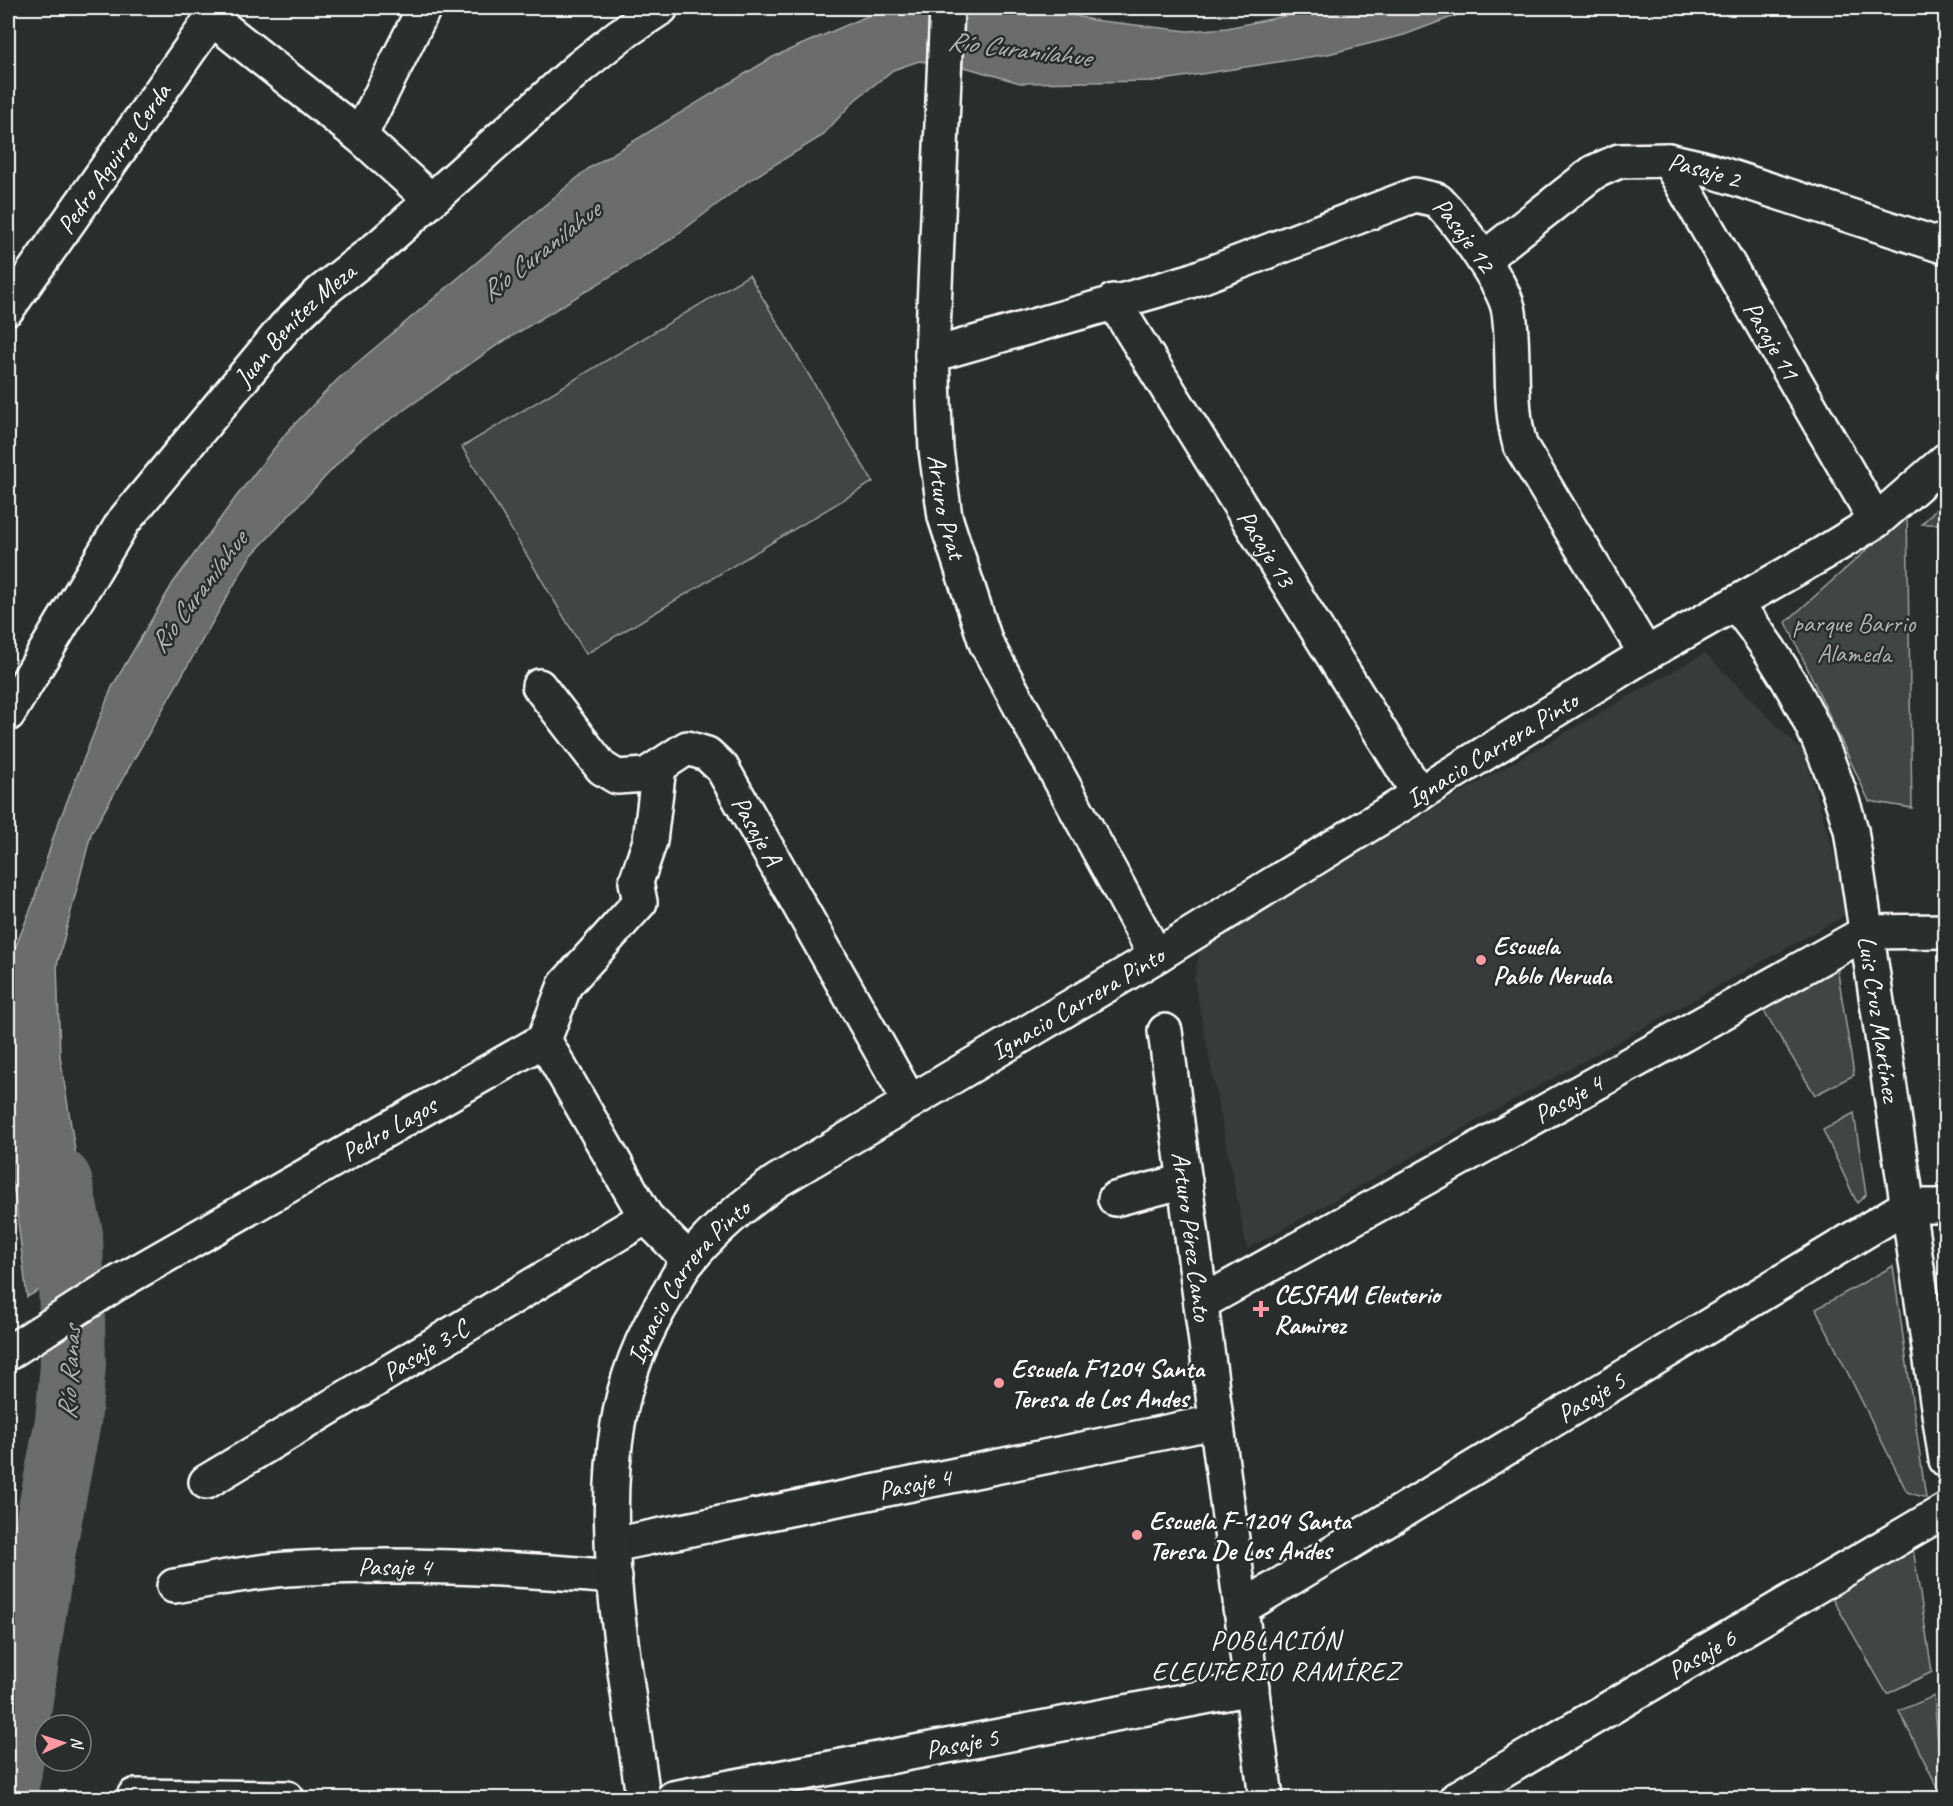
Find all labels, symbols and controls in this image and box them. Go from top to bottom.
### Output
water label: Río Curanilahue [946,23,1096,75]
street label: Pedro Aguirre Cerda [49,75,179,241]
street label: Pasaje 2 [1665,145,1747,197]
street label: Pasaje 12 [1426,190,1504,280]
water label: Río Curanilahue [473,191,610,308]
street label: Juan Benítez Meza [225,254,364,395]
street label: Pasaje 11 [1736,295,1808,387]
street label: Arturo Prat [920,452,974,565]
street label: Pasaje 13 [1230,504,1304,595]
water label: Río Curanilahue [141,521,257,659]
park label: parque Barrio Alameda [1793,607,1917,670]
street label: Ignacio Carrera Pinto [1400,683,1586,815]
street label: Pasaje A [724,790,790,873]
place label: Escuela Pablo Neruda [1493,929,1614,992]
street label: Luis Cruz Martínez [1850,934,1908,1106]
street label: Ignacio Carrera Pinto [984,938,1173,1068]
marker: Escuela Pablo Neruda [1474,953,1488,967]
street label: Pasaje 4 [1528,1066,1610,1131]
street label: Pedro Lagos [335,1088,444,1169]
street label: Arturo Pérez Canto [1164,1150,1219,1325]
street label: Ignacio Carrera Pinto [619,1190,759,1369]
place label: CESFAM Eleuterio Ramirez [1274,1278,1443,1341]
marker: CESFAM Eleuterio Ramirez [1252,1300,1270,1318]
street label: Pasaje 3-C [377,1311,477,1389]
water label: Río Ranas [50,1321,89,1420]
place label: Escuela F1204 Santa Teresa de Los Andes [1011,1352,1206,1415]
street label: Pasaje 5 [1551,1364,1632,1431]
marker: Escuela F1204 Santa Teresa de Los Andes [992,1376,1006,1390]
street label: Pasaje 4 [876,1460,956,1507]
place label: Escuela F-1204 Santa Teresa De Los Andes [1149,1504,1353,1567]
marker: Escuela F-1204 Santa Teresa De Los Andes [1130,1528,1144,1542]
street label: Pasaje 4 [358,1550,434,1583]
street label: Pasaje 6 [1662,1621,1743,1687]
district label: POBLACIÓN ELEUTERIO RAMÍREZ [1151,1623,1403,1688]
north arrow [33,1713,93,1773]
street label: Pasaje 5 [923,1720,1002,1767]
text: N [67,1737,87,1751]

